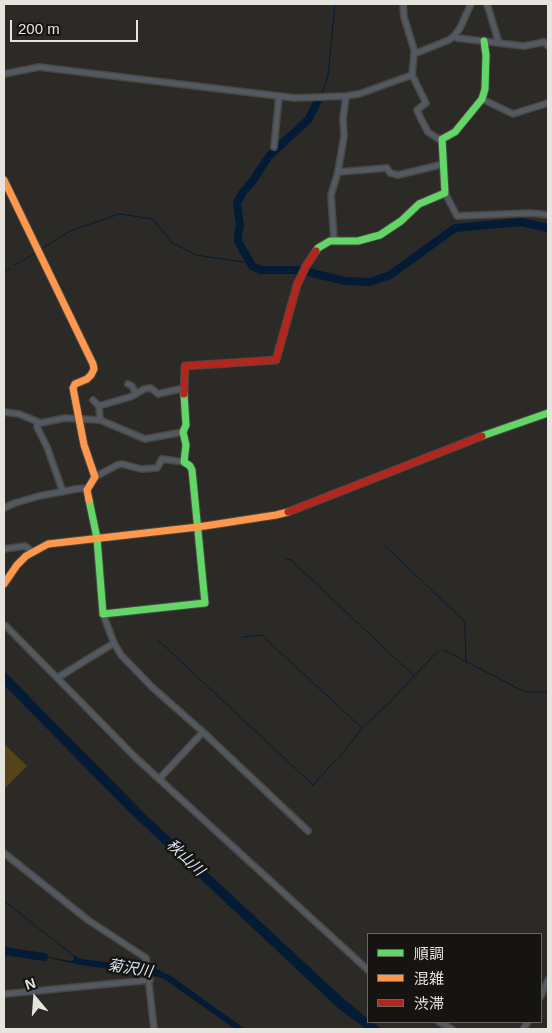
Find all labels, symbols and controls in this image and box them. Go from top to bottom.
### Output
scale bar [12,10,140,42]
text: 200 m [18,20,60,37]
water label: 秋山川 [162,836,208,880]
legend [367,933,542,1023]
text: 順調 [414,945,444,962]
water label: 菊沢川 [106,957,154,981]
text: 混雑 [414,970,444,987]
north arrow [10,973,60,1023]
text: N [23,975,38,993]
text: 渋滞 [414,995,444,1012]

